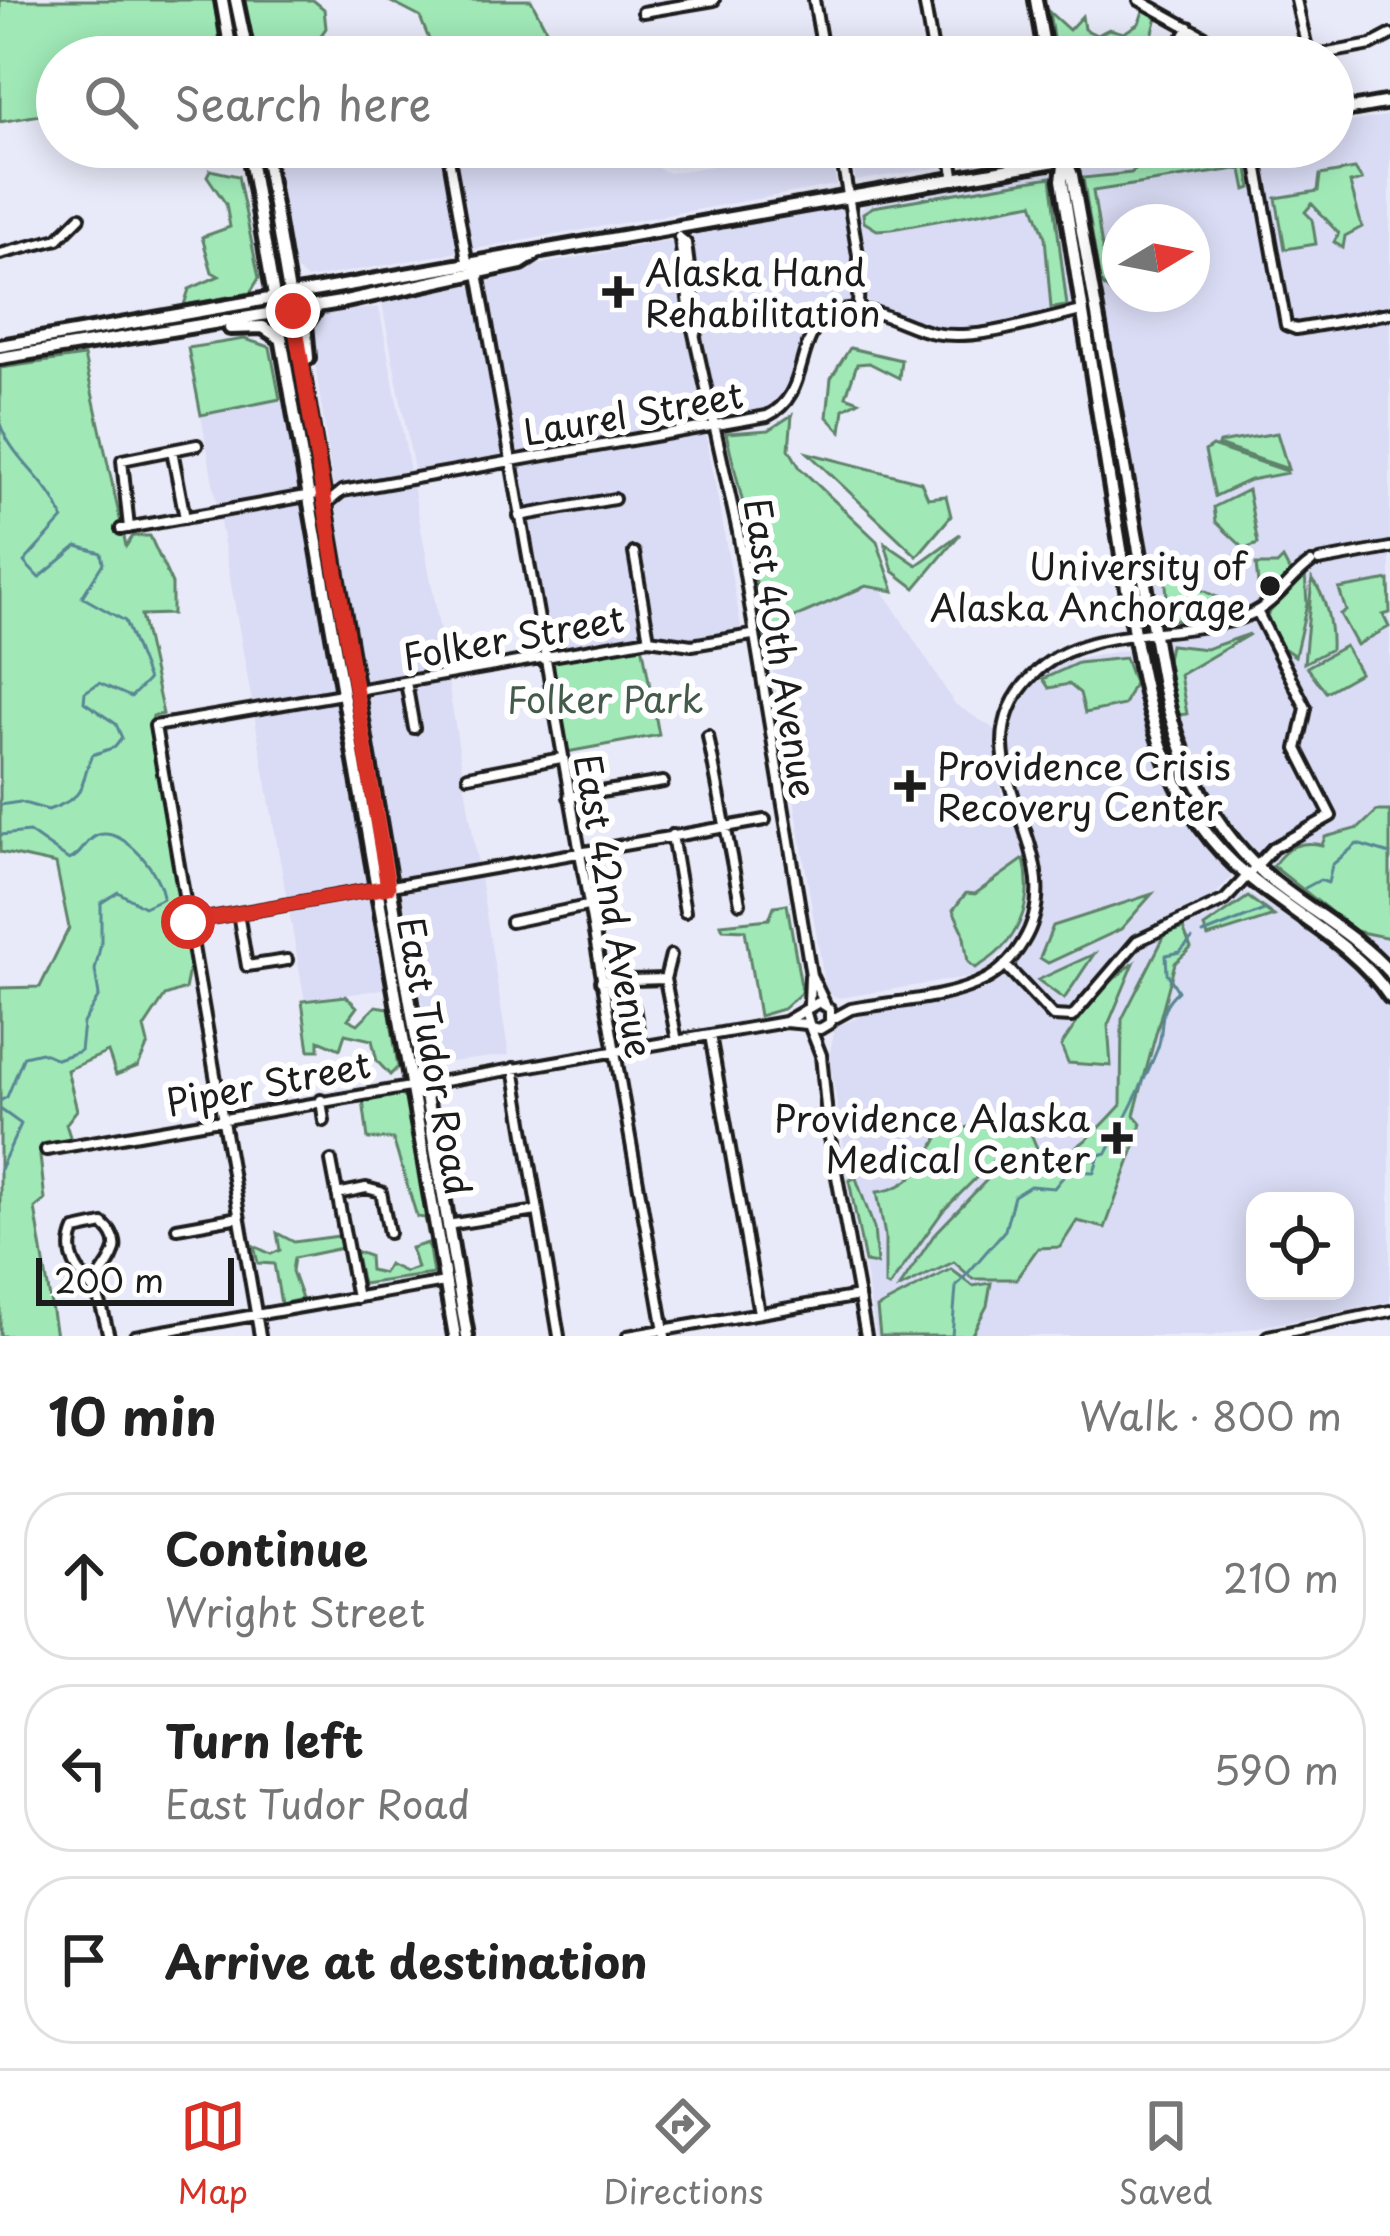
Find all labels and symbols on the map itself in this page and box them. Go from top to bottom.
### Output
north arrow [1102,204,1210,312]
place label: Alaska Hand Rehabilitation [645,244,881,339]
marker: Alaska Hand Rehabilitation [602,276,634,308]
route end [266,284,320,338]
street label: Laurel Street [519,366,747,458]
street label: East 40th Avenue [732,494,832,802]
place label: University of Alaska Anchorage [930,538,1249,633]
marker: University of Alaska Anchorage [1257,573,1283,599]
street label: Folker Street [398,590,628,682]
park label: Folker Park [507,671,703,725]
place label: Providence Crisis Recovery Center [937,738,1231,833]
street label: East 42nd Avenue [562,750,668,1062]
marker: Providence Crisis Recovery Center [894,770,926,802]
route start [161,895,215,949]
street label: East Tudor Road [385,913,487,1199]
street label: Piper Street [161,1036,375,1128]
place label: Providence Alaska Medical Center [774,1090,1091,1185]
marker: Providence Alaska Medical Center [1101,1122,1133,1154]
scale bar [36,1252,234,1305]

